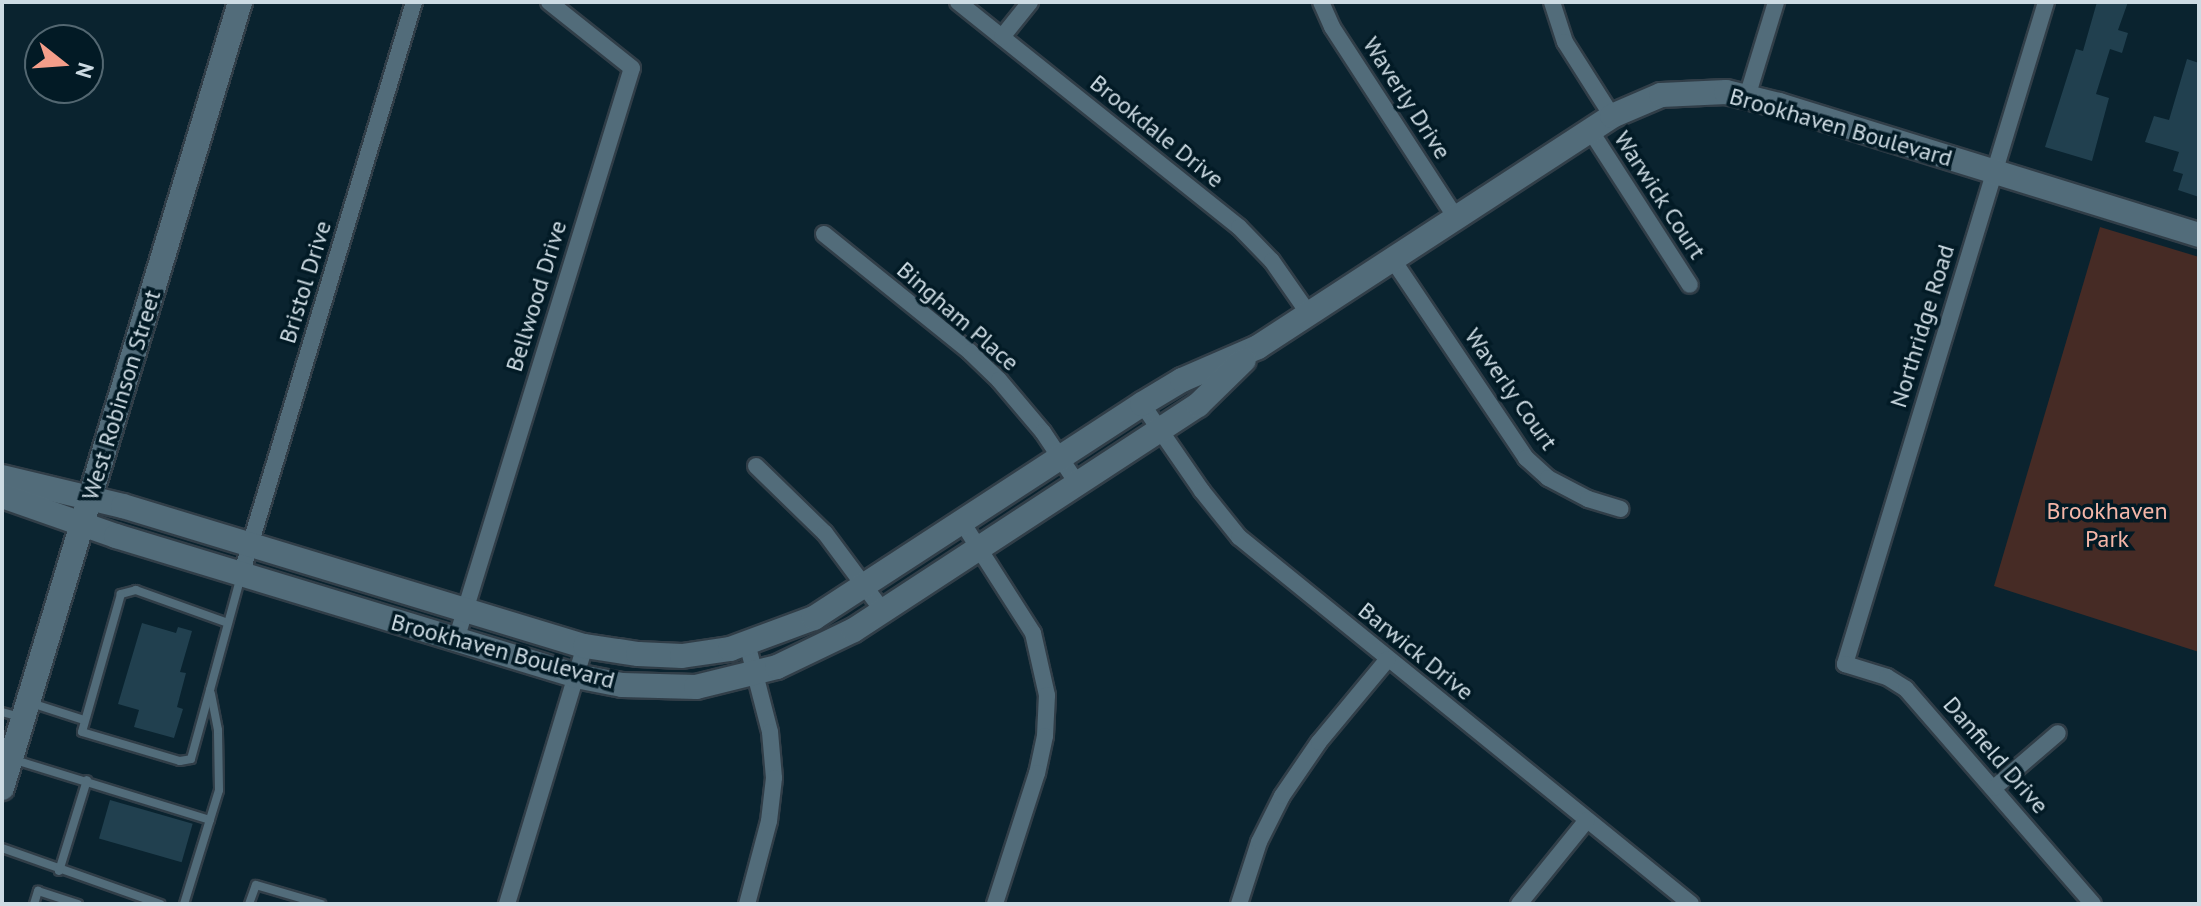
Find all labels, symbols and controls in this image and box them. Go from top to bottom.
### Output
north arrow [24,24,104,104]
street label: Waverly Drive [1357,31,1457,165]
text: N [70,59,101,81]
street label: Brookdale Drive [1084,68,1230,194]
street label: Brookhaven Boulevard [1726,81,1956,173]
street label: Warwick Court [1608,125,1712,265]
street label: Bristol Drive [273,217,337,347]
street label: Bellwood Drive [499,217,573,375]
street label: Northridge Road [1884,241,1960,411]
street label: Bingham Place [891,255,1025,377]
street label: West Robinson Street [75,287,167,503]
street label: Waverly Court [1458,322,1564,456]
park label: Brookhaven Park [2046,497,2168,553]
street label: Barwick Drive [1352,596,1480,706]
street label: Brookhaven Boulevard [388,607,618,695]
street label: Danfield Drive [1937,690,2055,820]

